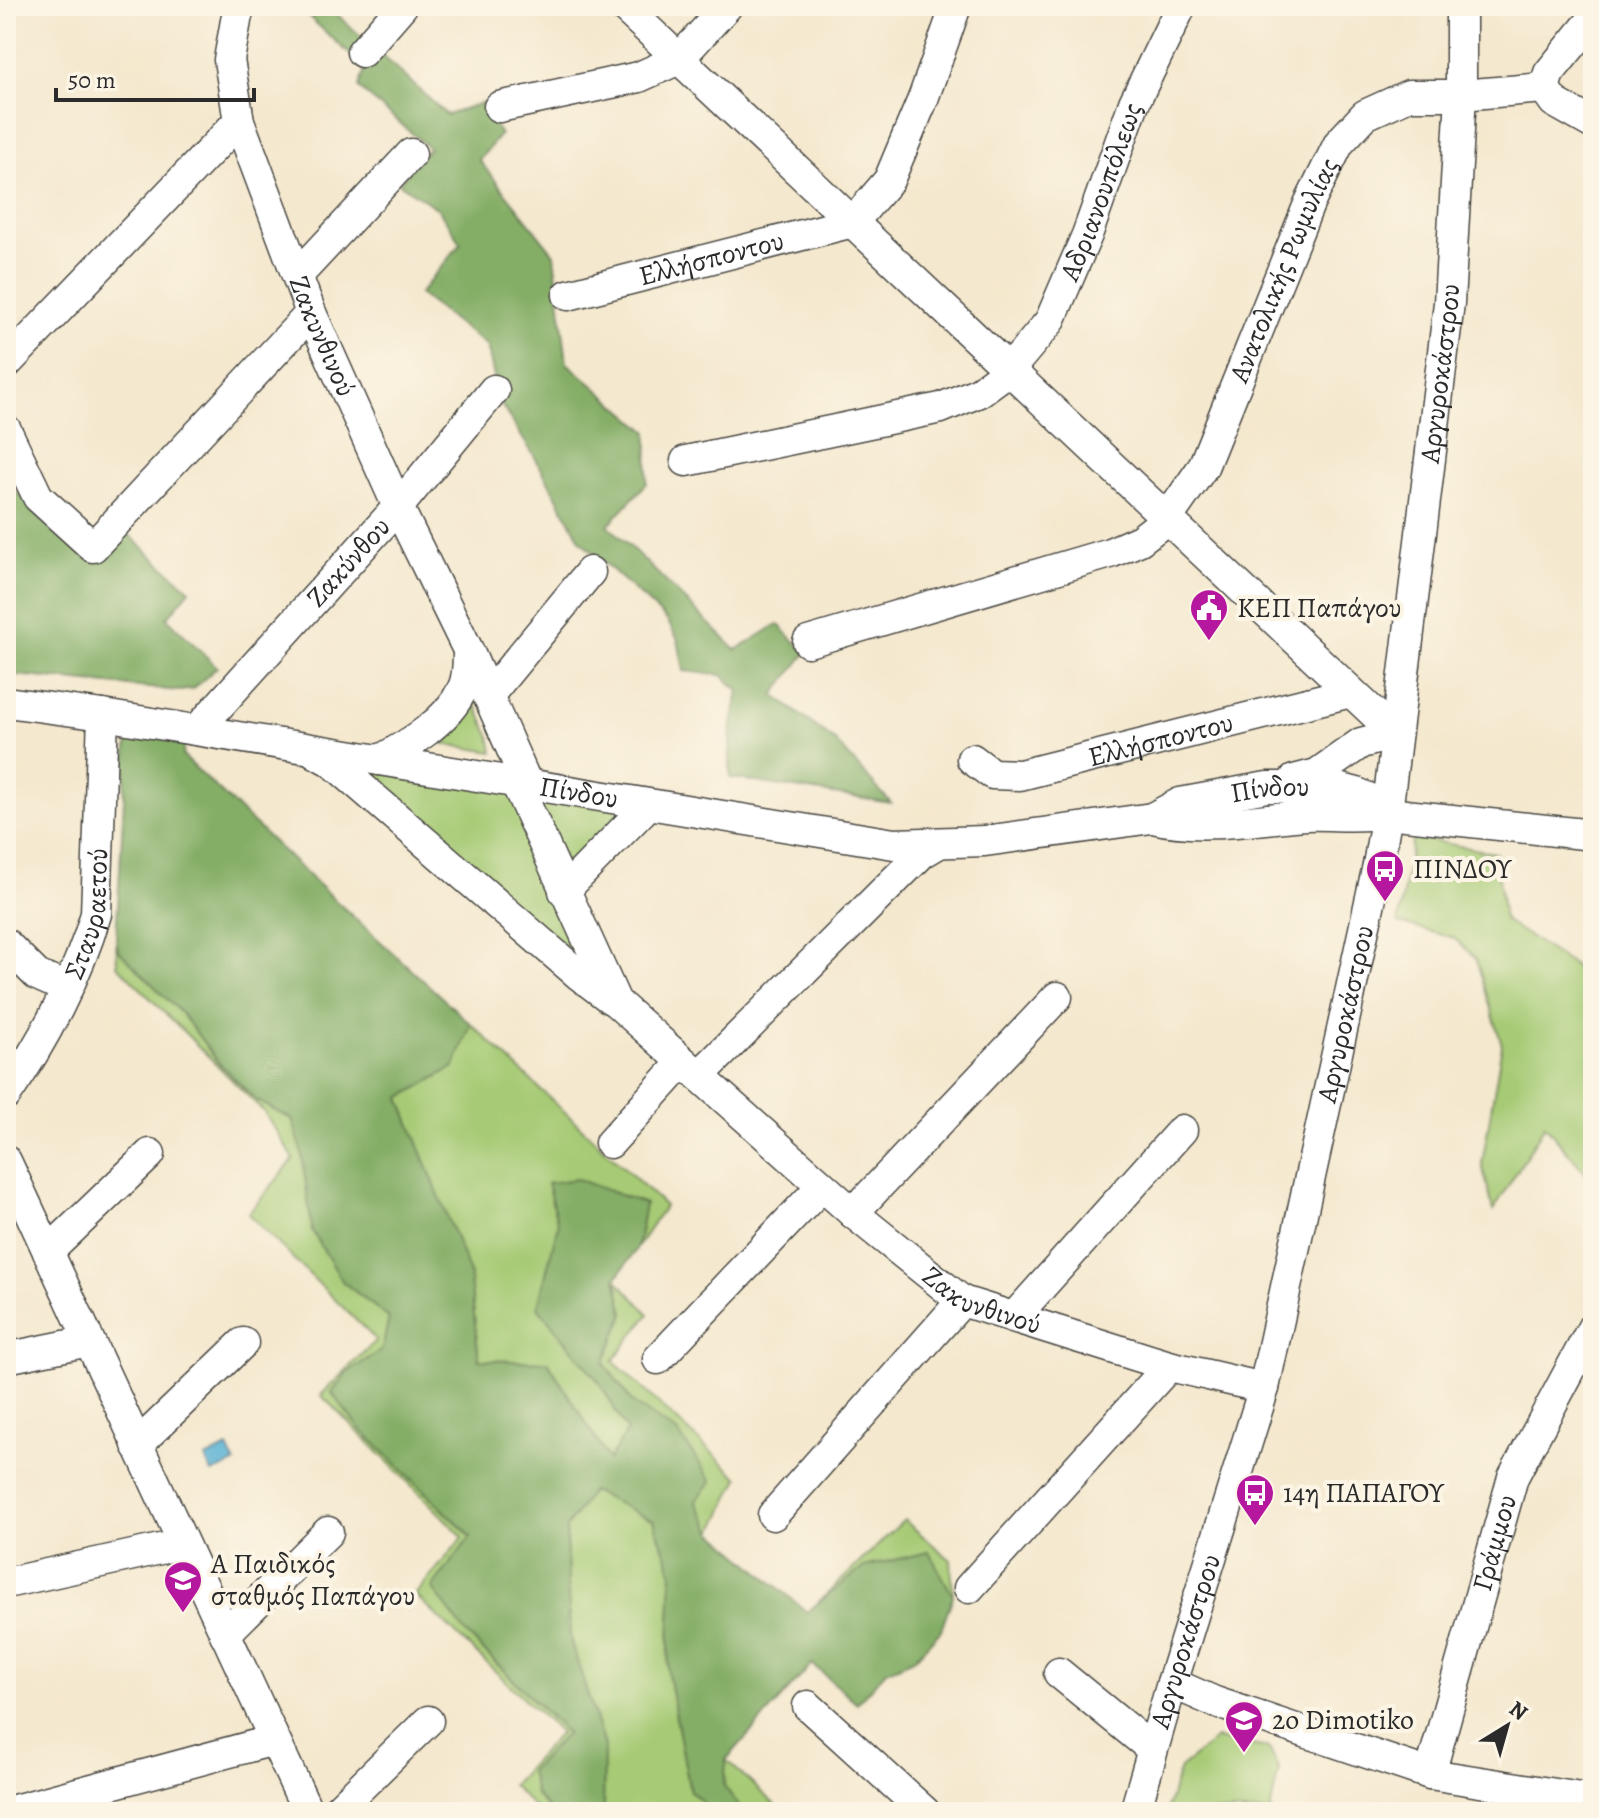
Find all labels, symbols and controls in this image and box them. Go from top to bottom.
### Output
scale bar [56,52,254,102]
text: 50 m [68,64,116,96]
street label: Αδριανουπόλεως [1050,97,1152,288]
street label: Ανατολικής Ρωμυλίας [1220,151,1348,389]
street label: Ελλήσποντου [635,221,788,295]
street label: Ζακυνθινού [280,270,365,403]
street label: Αργυροκάστρου [1411,283,1469,466]
street label: Ζακύνθου [298,509,399,615]
public building icon: ΚΕΠ Παπάγου [1188,587,1230,642]
place label: ΚΕΠ Παπάγου [1237,589,1402,627]
street label: Ελλήσποντου [1084,703,1237,776]
street label: Πίνδου [537,767,621,818]
street label: Πίνδου [1227,768,1309,812]
street label: Σταυραετού [55,848,117,985]
bus stop icon: ΠΙΝΔΟΥ [1364,848,1406,903]
place label: ΠΙΝΔΟΥ [1413,850,1513,888]
street label: Αργυροκάστρου [1308,922,1383,1107]
street label: Ζακυνθινού [914,1257,1046,1344]
bus stop icon: 14η ΠΑΠΑΓΟΥ [1234,1472,1276,1527]
place label: 14η ΠΑΠΑΓΟΥ [1283,1474,1445,1512]
street label: Γράμμου [1463,1490,1526,1595]
place label: Α Παιδικός σταθμός Παπάγου [210,1545,415,1615]
street label: Αργυροκάστρου [1141,1549,1230,1734]
school or university icon: Α Παιδικός σταθμός Παπάγου [162,1559,204,1614]
north arrow [1467,1686,1547,1766]
text: N [1503,1694,1534,1728]
school or university icon: 2o Dimotiko [1223,1699,1265,1754]
place label: 2o Dimotiko [1272,1701,1414,1739]

